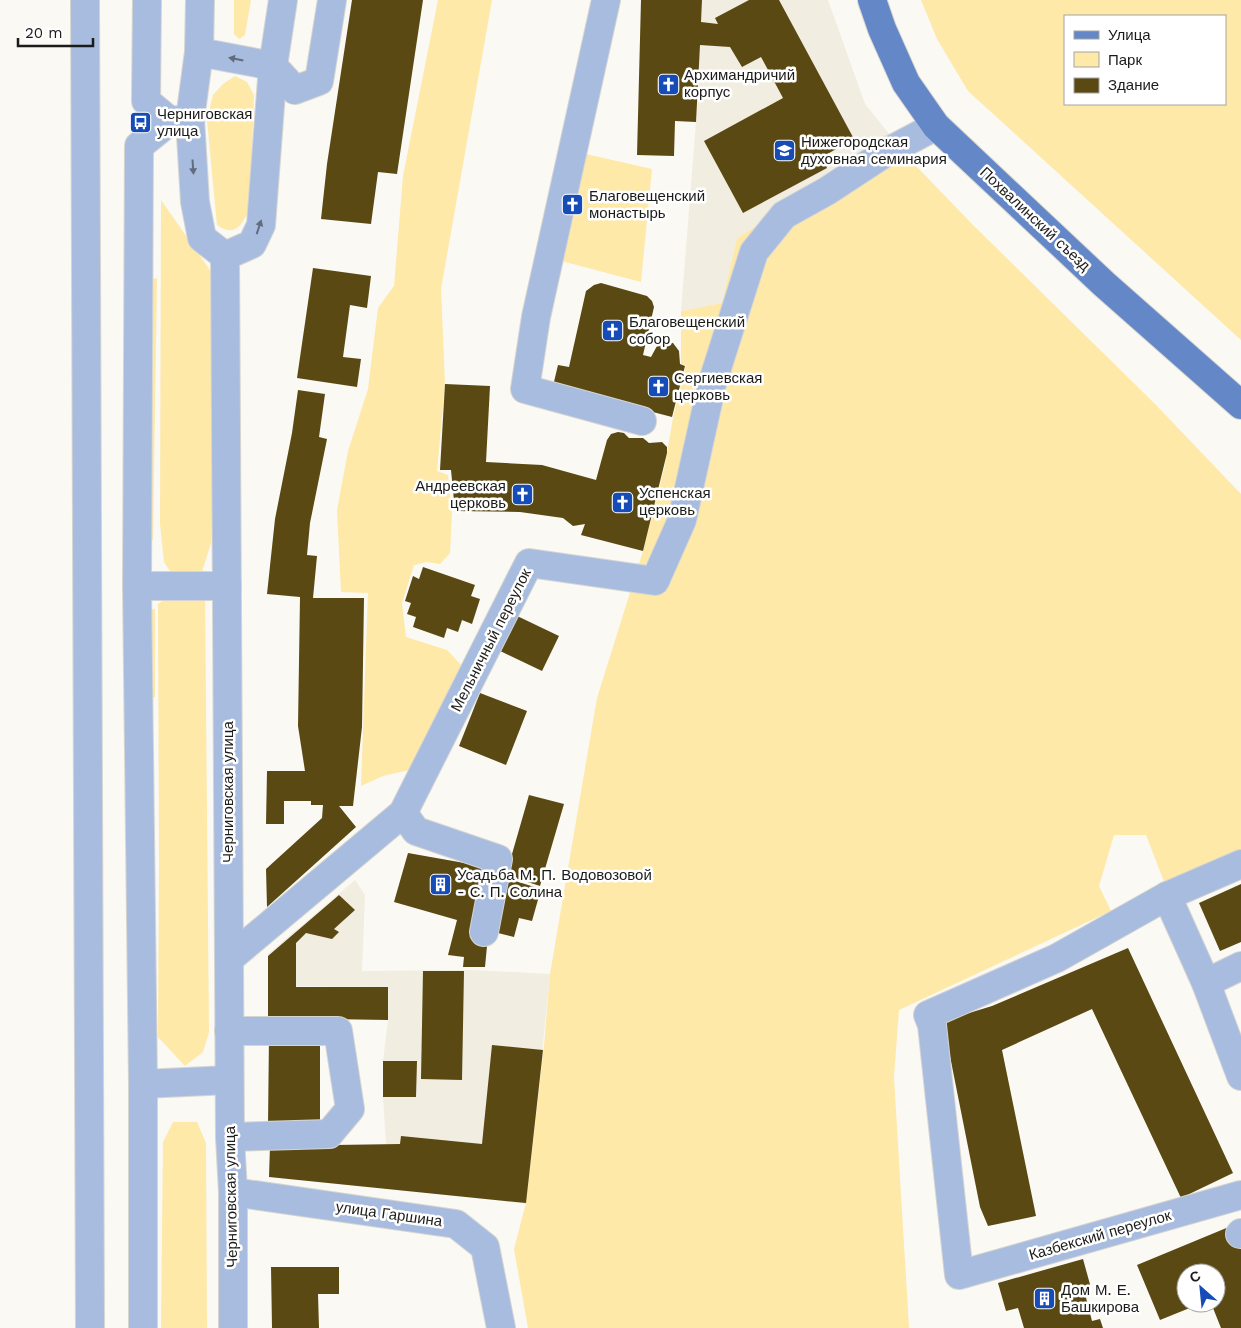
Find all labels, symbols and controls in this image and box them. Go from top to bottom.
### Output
scale bar [18,15,92,47]
legend [1064,15,1226,105]
text: 20 m [25,24,63,42]
text: Улица [1108,26,1151,44]
text: Парк [1108,51,1142,69]
one-way arrow [228,55,244,63]
place label: Архимандричий корпус [684,66,795,101]
church icon: Архимандричий корпус [656,72,680,96]
text: Здание [1108,76,1159,94]
place label: Черниговская улица [157,105,253,140]
bus stop icon: Черниговская улица [129,111,153,135]
place label: Нижегородская духовная семинария [801,133,947,168]
school or university icon: Нижегородская духовная семинария [773,139,797,163]
one-way arrow [190,160,198,176]
street label: Похвалинский съезд [976,163,1094,275]
place label: Благовещенский монастырь [589,187,705,222]
church icon: Благовещенский монастырь [561,193,585,217]
one-way arrow [256,219,264,234]
place label: Благовещенский собор [629,313,745,348]
church icon: Благовещенский собор [601,319,625,343]
place label: Сергиевская церковь [674,369,762,404]
church icon: Сергиевская церковь [646,375,670,399]
place label: Андреевская церковь [415,477,506,512]
church icon: Андреевская церковь [510,483,534,507]
place label: Успенская церковь [639,484,711,519]
church icon: Успенская церковь [611,490,635,514]
street label: Мельничный переулок [447,565,535,715]
street label: Черниговская улица [219,720,237,863]
place label: Усадьба М. П. Водовозовой - С. П. Солина [457,866,652,901]
building icon: Усадьба М. П. Водовозовой - С. П. Солина [429,872,453,896]
street label: Черниговская улица [221,1125,241,1268]
street label: улица Гаршина [335,1198,444,1230]
street label: Казбекский переулок [1027,1206,1174,1264]
north arrow [1176,1263,1226,1313]
text: С [1187,1267,1203,1286]
place label: Дом М. Е. Башкирова [1061,1281,1140,1316]
building icon: Дом М. Е. Башкирова [1033,1287,1057,1311]

